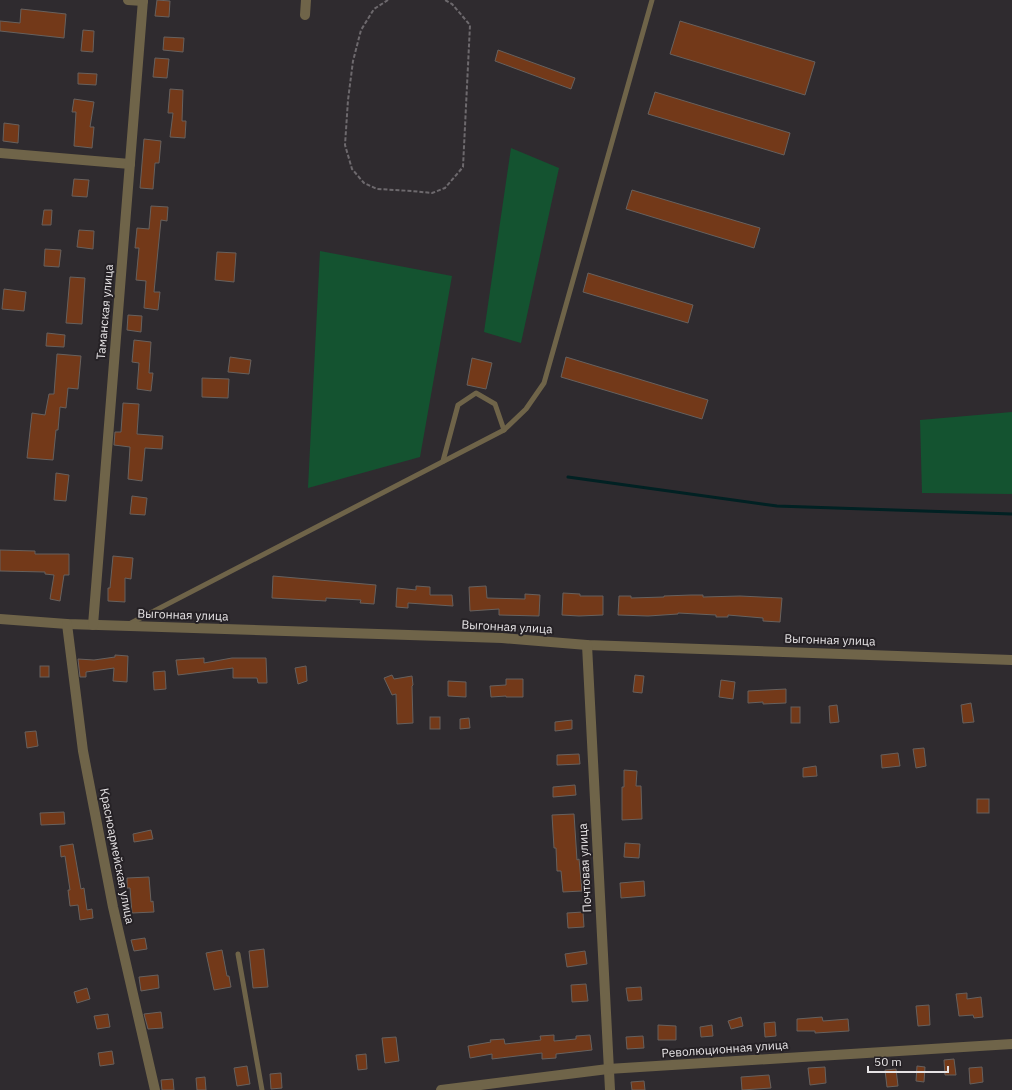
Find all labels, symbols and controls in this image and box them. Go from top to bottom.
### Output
street label: Таманская улица [93,263,116,360]
street label: Выгонная улица [137,605,229,624]
street label: Выгонная улица [461,617,554,636]
street label: Выгонная улица [784,630,876,649]
street label: Красноармейская улица [97,787,138,926]
street label: Почтовая улица [575,822,594,913]
street label: Революционная улица [661,1037,789,1060]
scale bar [868,1048,948,1074]
text: 50 m [874,1054,902,1069]

